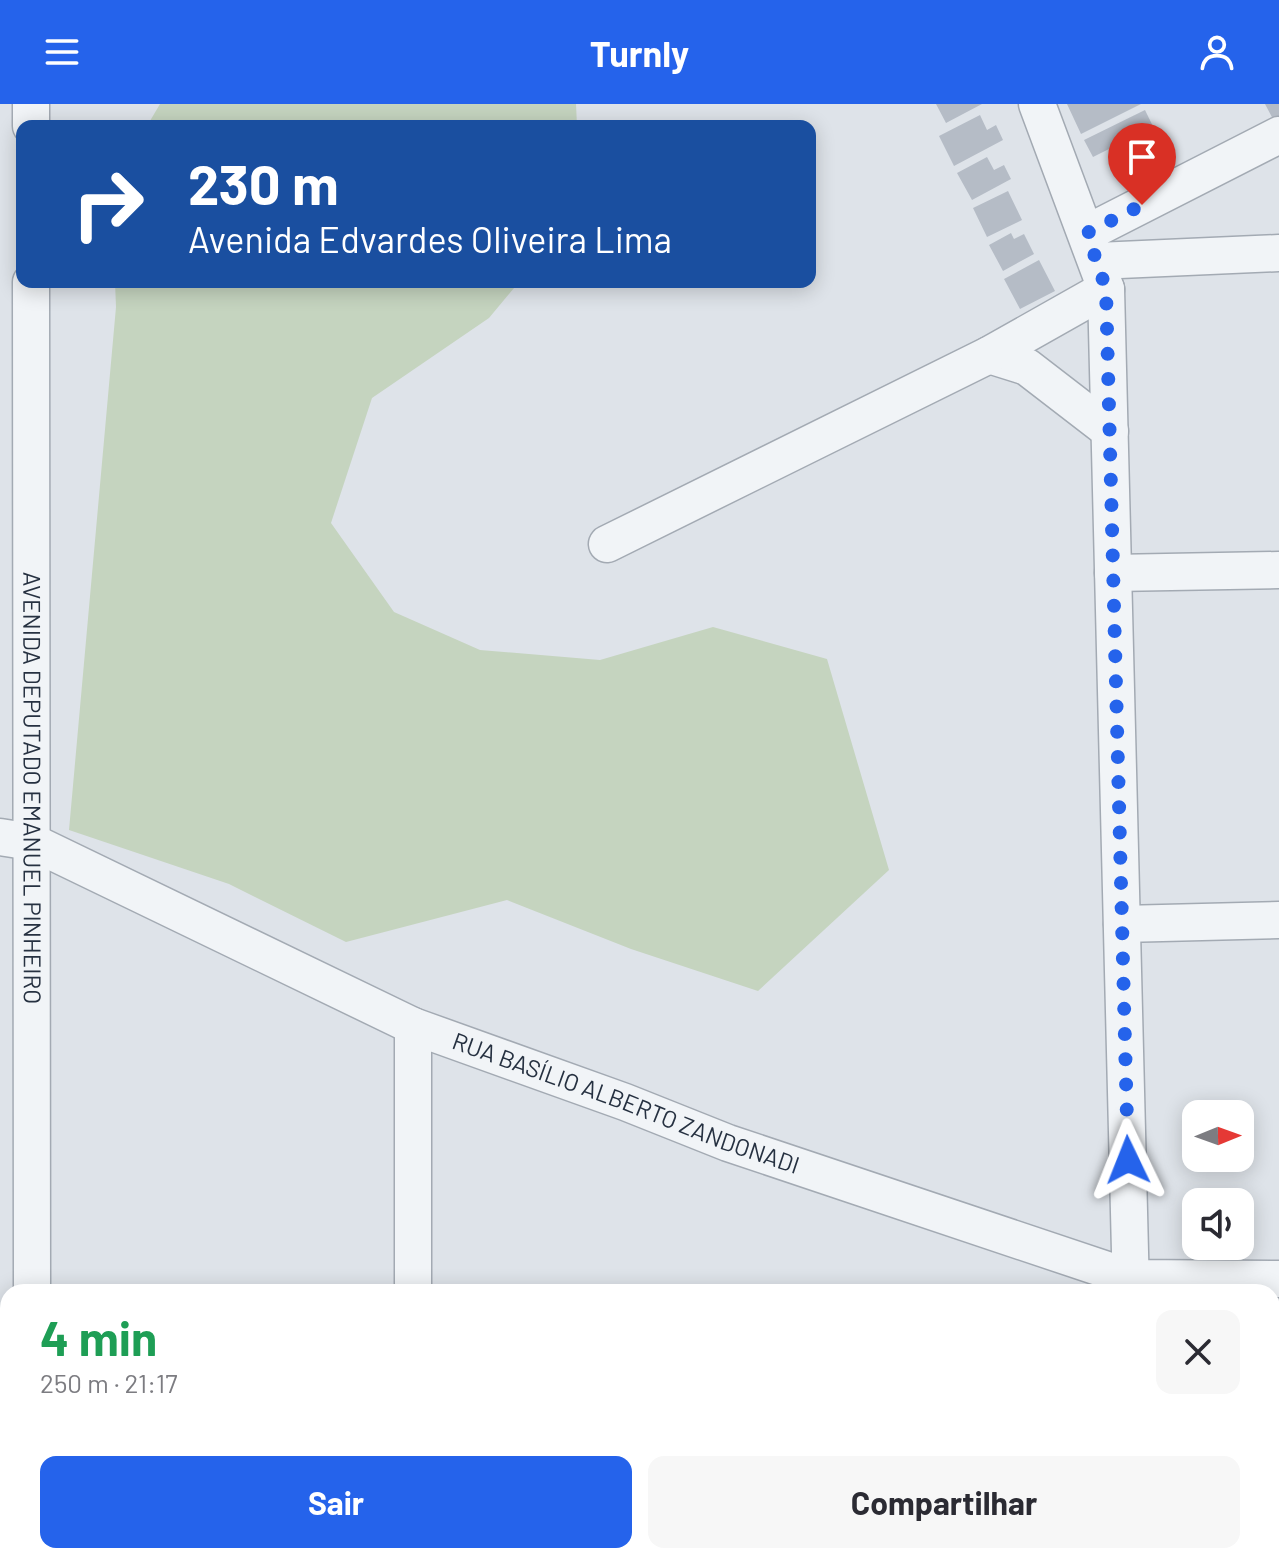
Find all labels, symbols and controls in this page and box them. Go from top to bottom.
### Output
icon: menu [40,30,84,74]
icon: person [1195,30,1239,74]
text: Turnly [590,31,689,74]
pin [1108,123,1176,205]
icon: arrive [1120,135,1164,179]
text: 230 m [188,149,339,216]
icon: right [56,152,160,256]
text: Avenida Edvardes Oliveira Lima [188,217,672,260]
street label: AVENIDA DEPUTADO EMANUEL PINHEIRO [18,572,48,1004]
street label: RUA BASÍLIO ALBERTO ZANDONADI [449,1025,803,1179]
north arrow [1182,1100,1254,1172]
map controls [1182,1100,1254,1260]
position arrow [1086,1118,1170,1202]
button: sound [1182,1188,1254,1260]
text: 4 min [40,1308,157,1366]
button: close [1156,1310,1240,1394]
text: 250 m · 21:17 [40,1367,177,1398]
button: Sair [40,1456,632,1548]
button: Compartilhar [648,1456,1240,1548]

